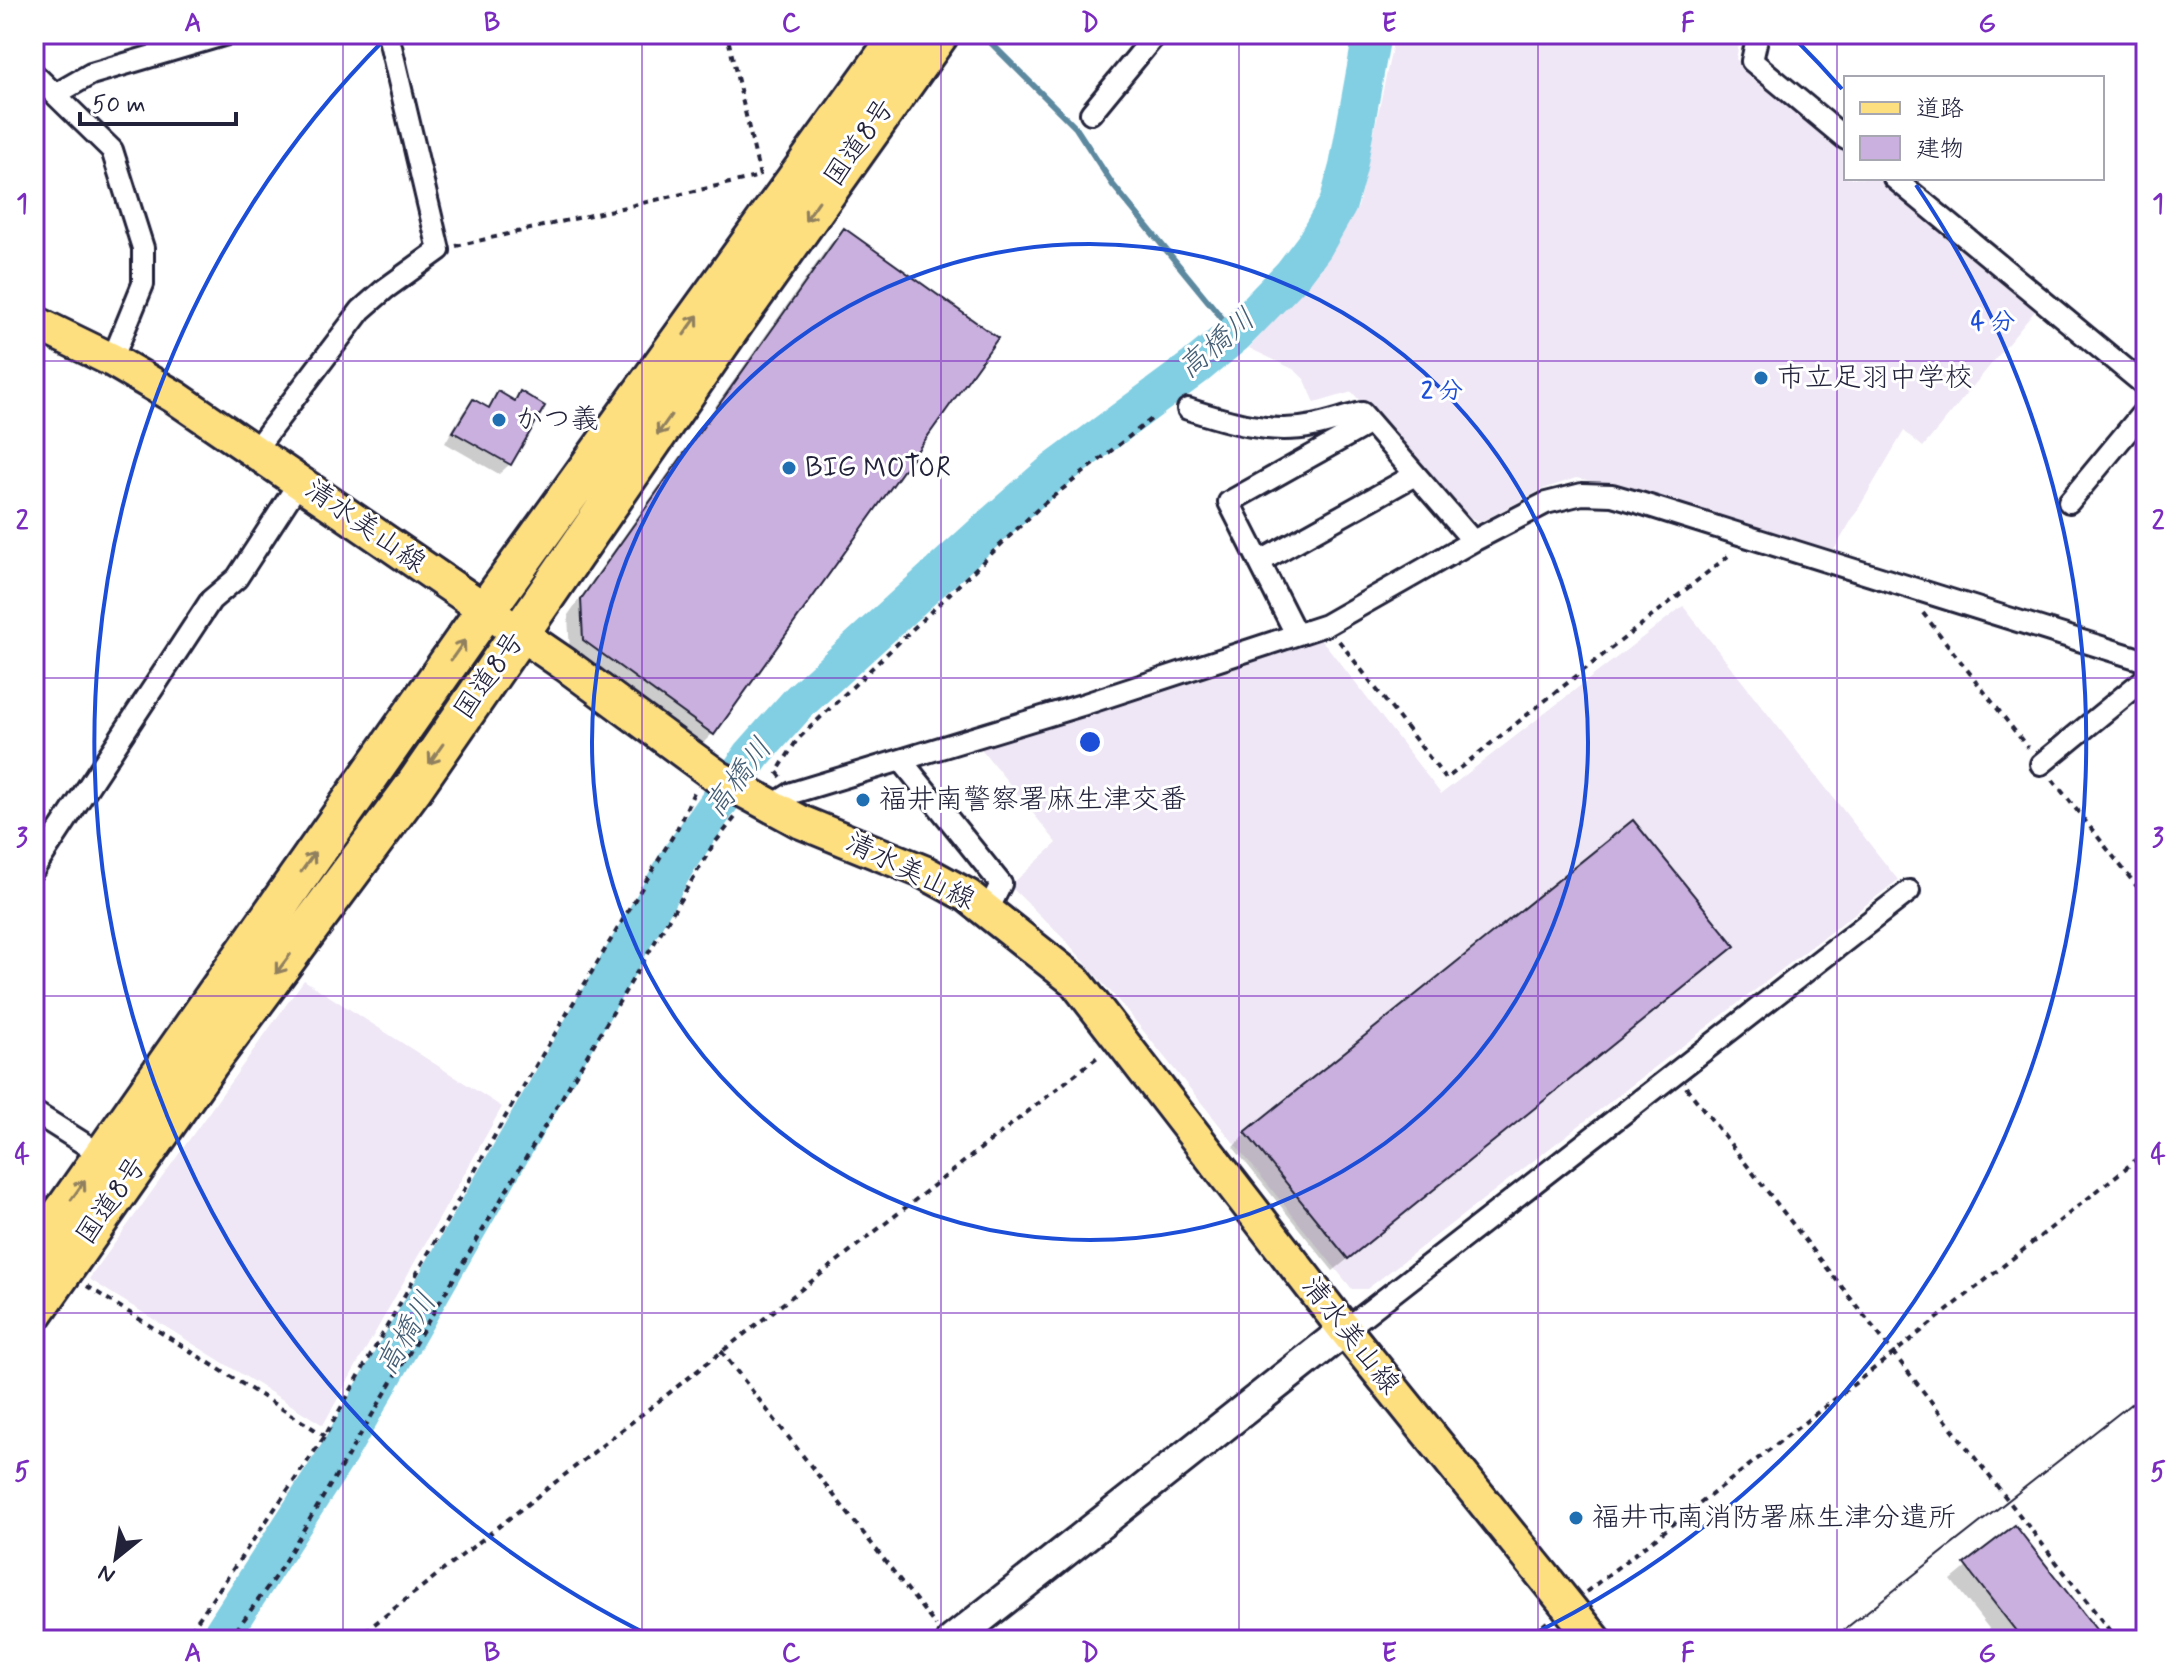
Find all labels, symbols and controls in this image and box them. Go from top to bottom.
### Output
text: A [184,7,202,41]
text: B [484,7,500,41]
text: C [782,7,801,41]
text: D [1081,7,1099,41]
text: E [1381,7,1397,41]
text: F [1681,7,1695,41]
text: G [1978,7,1996,41]
scale bar [80,76,236,126]
legend [1844,76,2104,180]
text: 50 m [92,90,146,121]
street label: 国道8号 [816,92,904,194]
text: 道路 [1916,94,1964,125]
text: 建物 [1916,134,1964,165]
text: 1 [16,188,28,222]
text: 1 [2152,188,2164,222]
one-way arrow [804,200,820,222]
water label: 高橋川 [1170,300,1264,388]
text: 4 分 [1971,307,2015,338]
one-way arrow [683,314,699,336]
place label: 市立足羽中学校 [1777,360,1973,397]
marker: 市立足羽中学校 [1752,369,1770,387]
text: 2 分 [1421,376,1463,407]
place label: かつ義 [515,402,599,439]
marker: かつ義 [490,411,508,429]
one-way arrow [656,413,672,435]
place label: BIG MOTOR [805,450,951,487]
marker: BIG MOTOR [780,459,798,477]
street label: 清水美山線 [297,472,433,582]
text: 2 [16,505,29,539]
text: 2 [2152,505,2165,539]
street label: 国道8号 [446,625,534,727]
one-way arrow [450,639,466,661]
centre of rings [1076,728,1104,756]
water label: 高橋川 [696,730,782,826]
one-way arrow [428,742,444,764]
place label: 福井南警察署麻生津交番 [879,782,1187,819]
marker: 福井南警察署麻生津交番 [854,791,872,809]
text: 3 [16,822,28,856]
text: 3 [2152,822,2164,856]
street label: 清水美山線 [839,825,981,919]
one-way arrow [300,852,316,874]
one-way arrow [274,952,291,974]
text: 4 [14,1139,30,1173]
text: 4 [2150,1139,2166,1173]
street label: 国道8号 [68,1150,156,1252]
one-way arrow [70,1179,86,1201]
street label: 清水美山線 [1292,1269,1408,1403]
water label: 高橋川 [368,1285,446,1383]
text: 5 [14,1456,30,1490]
text: 5 [2150,1456,2166,1490]
place label: 福井市南消防署麻生津分遣所 [1592,1500,1956,1537]
marker: 福井市南消防署麻生津分遣所 [1567,1509,1585,1527]
north arrow [76,1518,156,1598]
text: N [94,1558,120,1589]
text: A [184,1637,202,1671]
text: B [484,1637,500,1671]
text: C [782,1637,801,1671]
text: D [1081,1637,1099,1671]
text: E [1381,1637,1397,1671]
text: F [1681,1637,1695,1671]
text: G [1978,1637,1996,1671]

